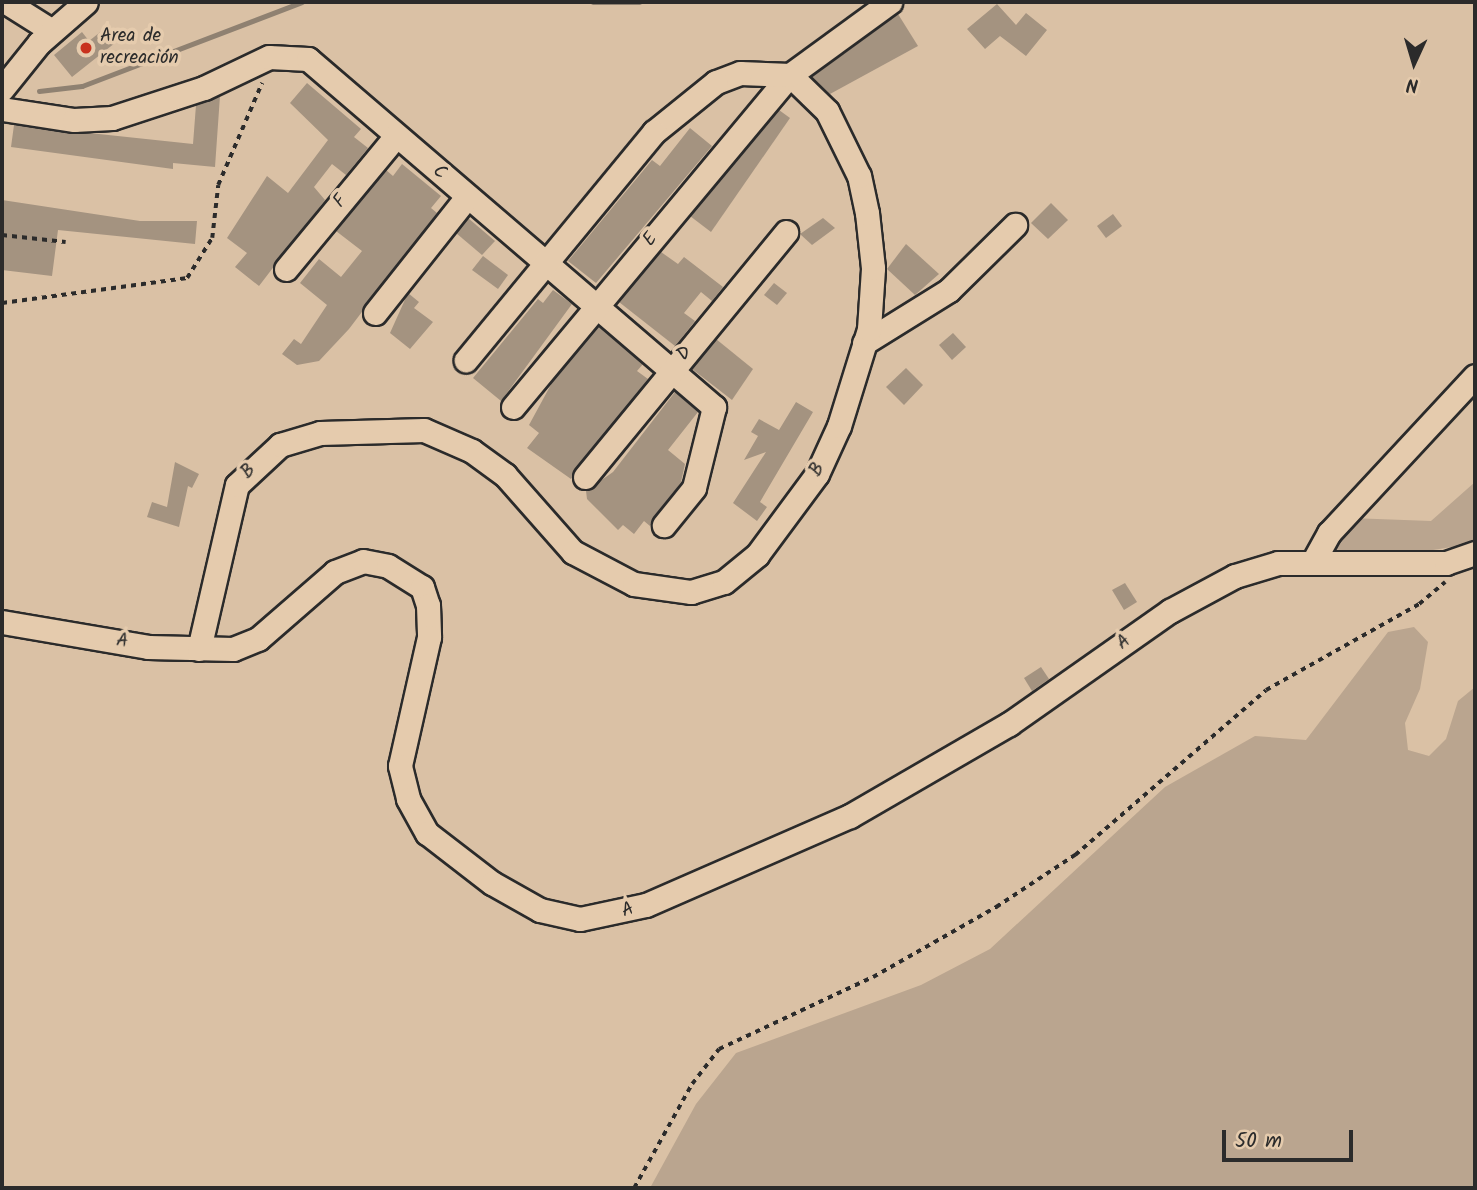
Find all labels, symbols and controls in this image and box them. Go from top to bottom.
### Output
place label: Area de recreación [100,26,179,70]
north arrow [1379,28,1449,98]
marker: Area de recreación [78,40,94,56]
text: N [1406,69,1420,99]
street label: C [427,161,451,185]
street label: F [329,191,353,213]
street label: E [639,228,663,252]
street label: D [672,342,698,366]
street label: B [805,459,831,481]
street label: B [237,460,261,484]
street label: A [114,630,130,654]
street label: A [1113,630,1135,656]
street label: A [619,898,637,924]
scale bar [1225,1116,1356,1160]
text: 50 m [1235,1125,1282,1158]

